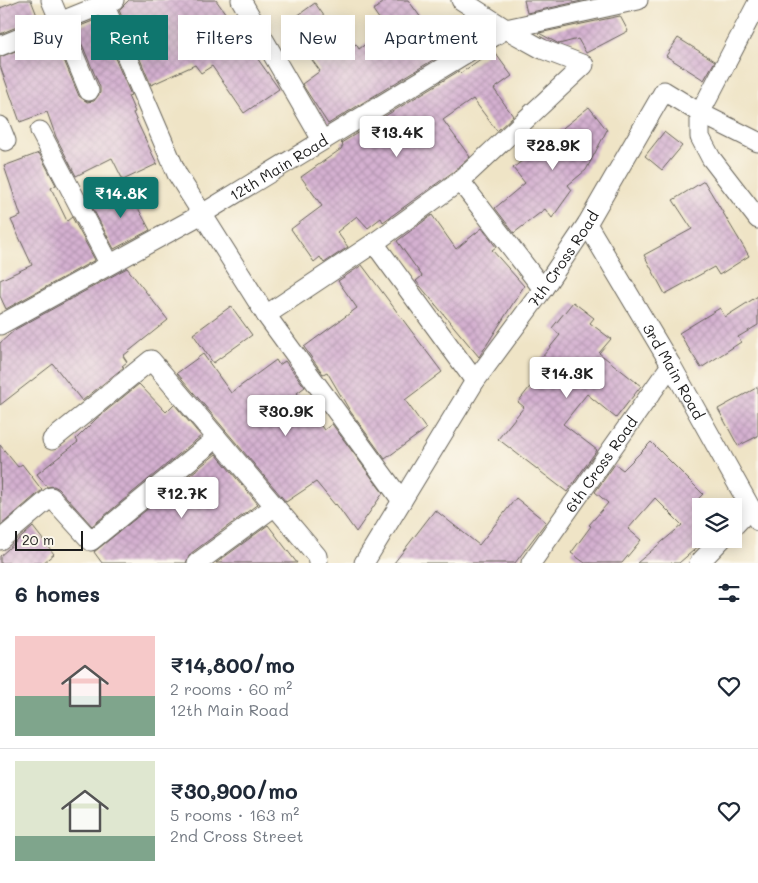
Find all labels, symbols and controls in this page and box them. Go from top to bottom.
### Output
chip: Buy [15,15,81,60]
chip: Rent [91,15,168,60]
chip: Filters [178,15,271,60]
chip: New [281,15,355,60]
chip: Apartment [365,15,496,60]
pin: ₹13.4K [356,116,438,158]
text: ₹13.4K [371,121,423,142]
pin: ₹28.9K [512,128,594,171]
street label: 12th Main Road [226,130,331,205]
text: ₹28.9K [526,134,580,155]
pin: ₹14.8K [80,176,162,219]
text: ₹14.8K [94,182,148,203]
street label: 7th Cross Road [523,207,603,311]
street label: 3rd Main Road [639,320,709,423]
pin: ₹14.3K [526,356,608,399]
text: ₹14.3K [541,362,593,383]
pin: ₹30.9K [245,394,327,437]
text: ₹30.9K [258,400,314,421]
street label: 6th Cross Road [560,412,642,516]
pin: ₹12.7K [141,476,223,519]
text: ₹12.7K [157,482,208,503]
map controls [692,498,742,548]
button: layers [692,498,742,548]
scale bar [15,528,82,551]
text: 20 m [22,530,54,549]
icon: filters [715,579,743,607]
text: 6 homes [15,580,100,607]
text: ₹14,800/mo [170,651,295,678]
icon: home [55,656,115,716]
icon: heart [715,672,743,700]
text: 2 rooms · 60 m² [170,678,292,699]
text: 12th Main Road [170,699,289,720]
text: ₹30,900/mo [170,777,298,804]
icon: home [55,781,115,841]
icon: heart [715,797,743,825]
text: 5 rooms · 163 m² [170,804,299,825]
text: 2nd Cross Street [170,825,304,846]

